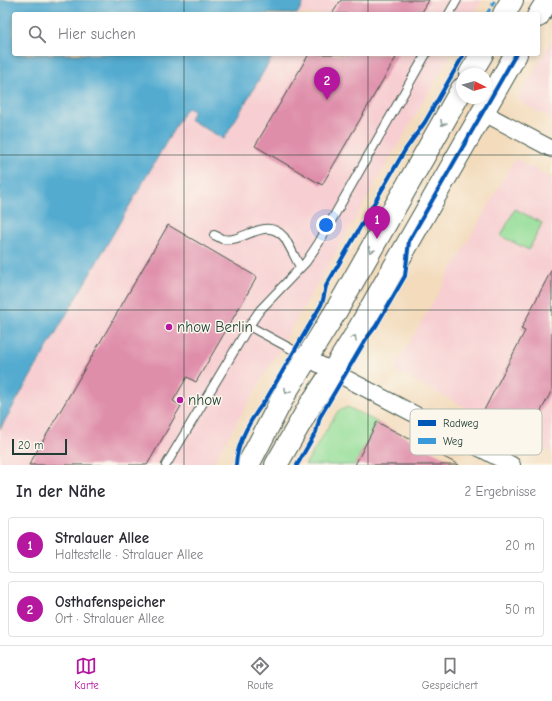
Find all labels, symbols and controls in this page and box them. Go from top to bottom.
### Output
search box [12,12,540,56]
icon: search [26,23,48,45]
text: Hier suchen [58,25,136,43]
pin: 2 [314,67,340,100]
north arrow [456,68,492,104]
one-way arrow [440,119,447,126]
pin: 1 [364,206,390,239]
your location [316,215,336,235]
one-way arrow [368,246,375,253]
place label: nhow Berlin [177,318,253,336]
marker: nhow Berlin [164,322,174,332]
one-way arrow [349,335,356,342]
one-way arrow [284,387,292,394]
place label: nhow [188,391,221,409]
marker: nhow [175,395,185,405]
legend [410,409,542,455]
text: Radweg [443,417,479,430]
text: Weg [443,435,463,448]
scale bar [12,437,67,456]
text: 20 m [18,439,43,452]
text: In der Nähe [16,482,105,501]
text: 2 Ergebnisse [464,484,536,499]
text: Stralauer Allee [55,529,149,547]
text: 1 [27,538,33,553]
text: 20 m [505,538,535,553]
text: Haltestelle · Stralauer Allee [55,547,203,562]
text: Osthafenspeicher [55,593,165,611]
text: 2 [27,602,33,617]
text: 50 m [505,602,535,617]
text: Ort · Stralauer Allee [55,611,164,626]
tab: Karte [74,655,99,692]
tab: Route [247,655,273,692]
tab: Gespeichert [422,655,478,692]

